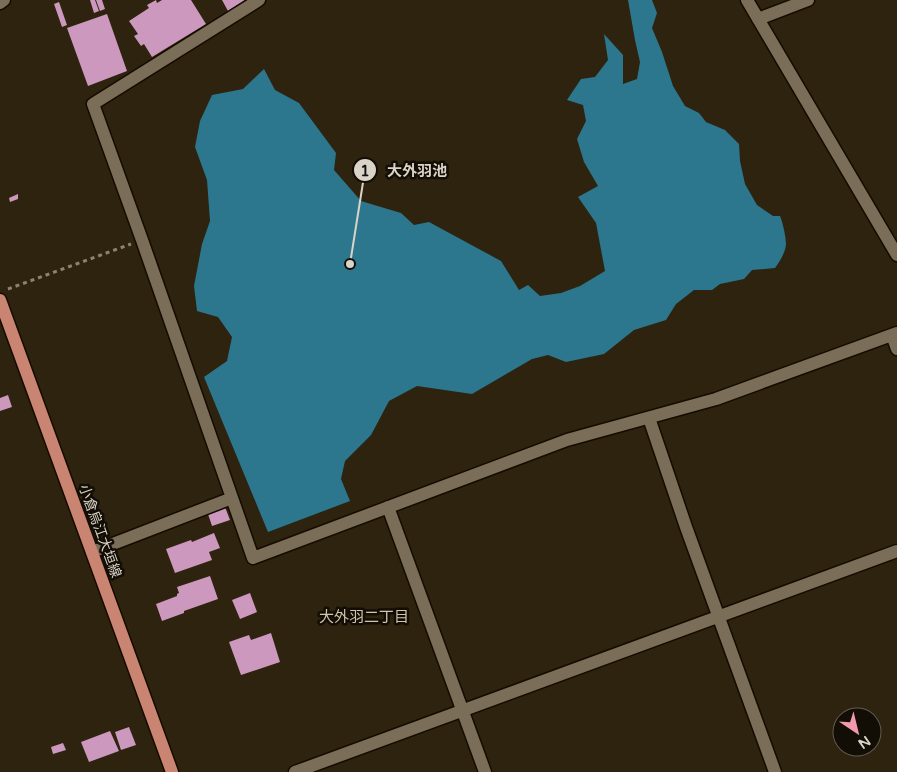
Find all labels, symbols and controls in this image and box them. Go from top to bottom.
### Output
callout: 大外羽池 [352,155,457,185]
text: 1 [360,162,370,180]
text: 大外羽池 [387,162,447,180]
street label: 小倉烏江大垣線 [75,482,125,580]
district label: 大外羽二丁目 [319,608,409,626]
north arrow [832,707,882,757]
text: N [855,732,874,752]

